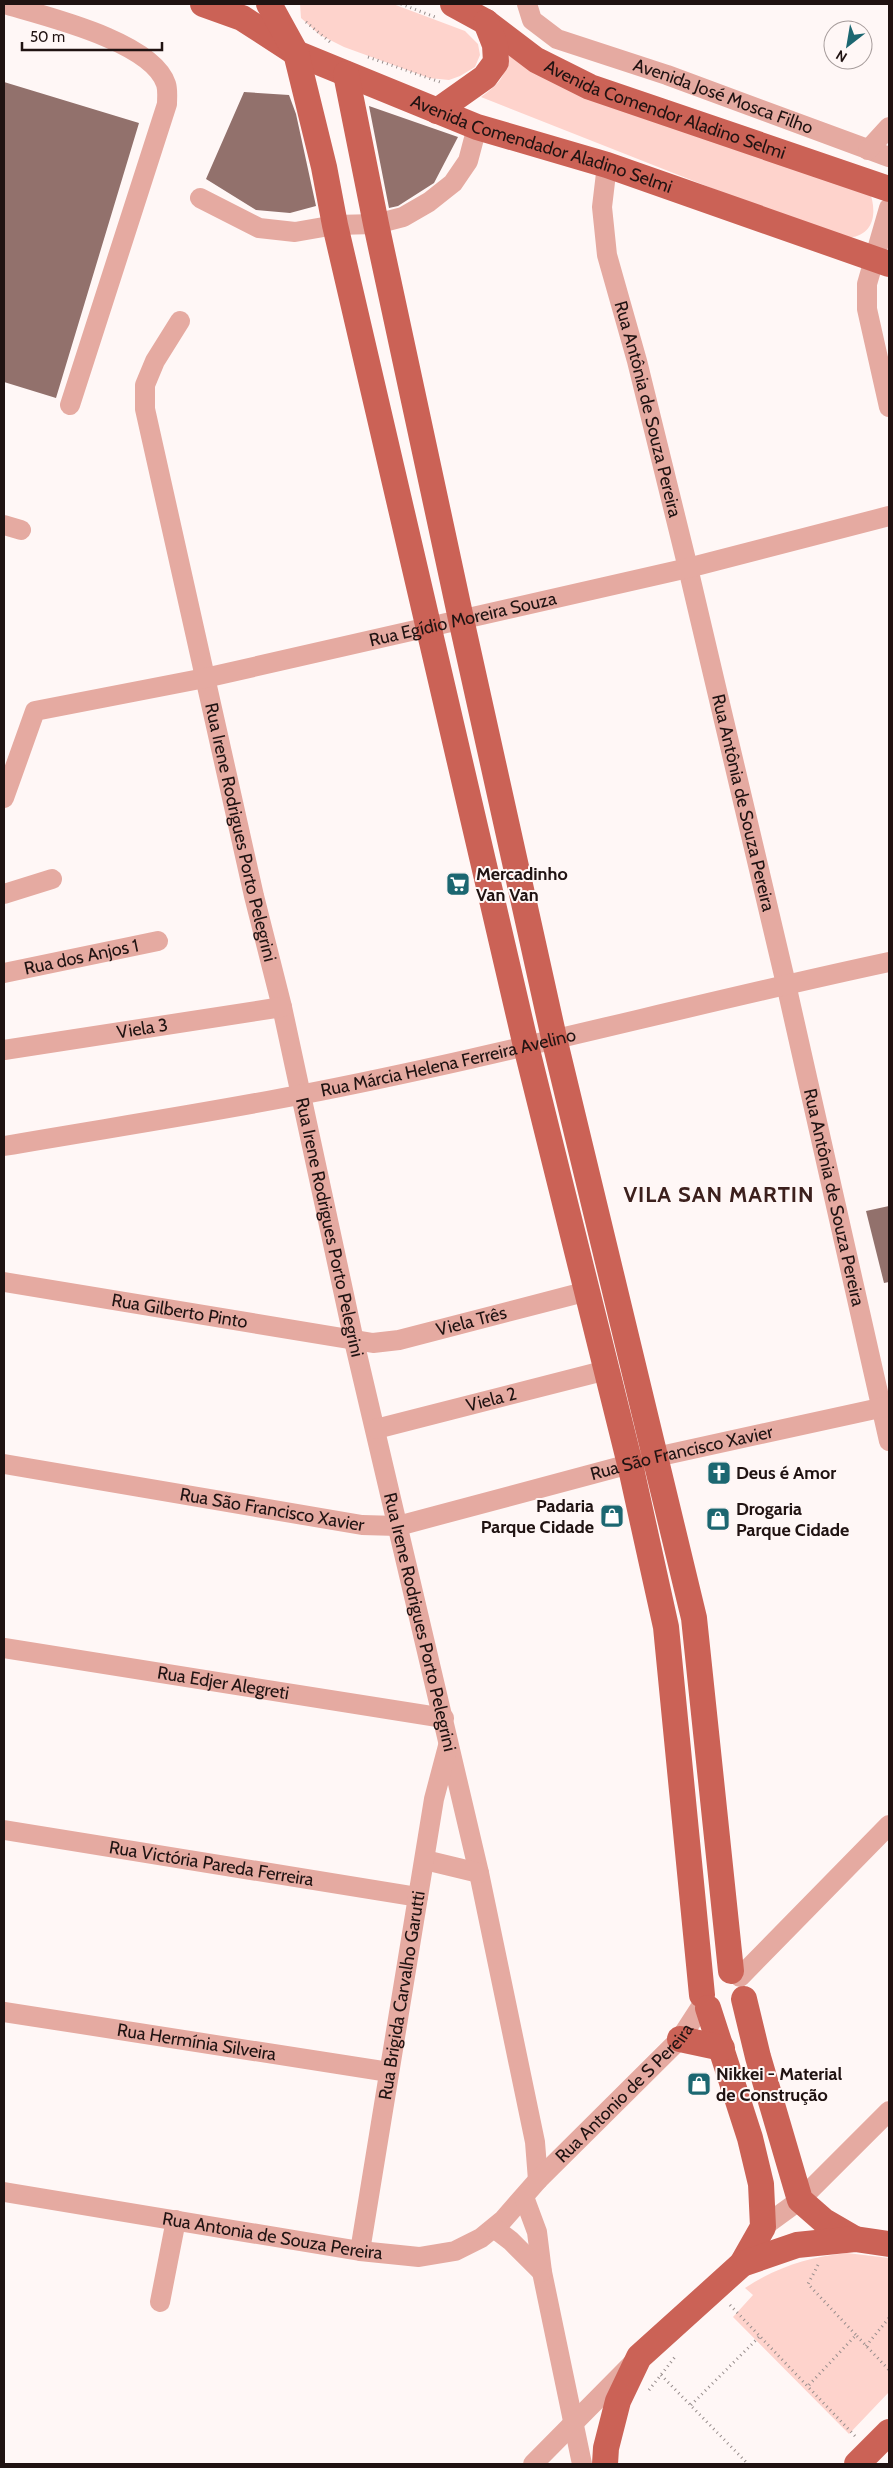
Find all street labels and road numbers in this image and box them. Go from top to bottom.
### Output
street label: Avenida José Mosca Filho [631,54,816,139]
street label: Avenida Comendor Aladino Selmi [541,55,789,164]
street label: Avenida Comendador Aladino Selmi [408,90,675,198]
street label: Rua Antônia de Souza Pereira [610,298,686,520]
street label: Rua Egídio Moreira Souza [367,587,559,651]
street label: Rua Antônia de Souza Pereira [707,692,780,914]
street label: Rua Irene Rodrigues Porto Pelegrini [200,701,281,964]
street label: Rua dos Anjos 1 [22,934,141,980]
street label: Viela 3 [115,1014,169,1043]
street label: Rua Márcia Helena Ferreira Avelino [319,1024,578,1102]
street label: Rua Antônia de Souza Pereira [799,1086,869,1309]
street label: Rua Irene Rodrigues Porto Pelegrini [291,1095,368,1359]
street label: Rua Gilberto Pinto [110,1289,249,1333]
street label: Viela Três [434,1302,509,1341]
street label: Viela 2 [464,1383,519,1417]
street label: Rua São Francisco Xavier [588,1421,775,1485]
street label: Rua São Francisco Xavier [178,1483,366,1536]
street label: Rua Irene Rodrigues Porto Pelegrini [379,1490,461,1754]
street label: Rua Edjer Alegreti [156,1662,291,1704]
street label: Rua Victória Pareda Ferreira [107,1836,316,1891]
street label: Rua Brigida Carvalho Garutti [374,1889,430,2102]
street label: Rua Hermínia Silveira [116,2019,278,2065]
street label: Rua Antonio de S Pereira [551,2019,698,2167]
street label: Rua Antonia de Souza Pereira [161,2207,384,2264]

